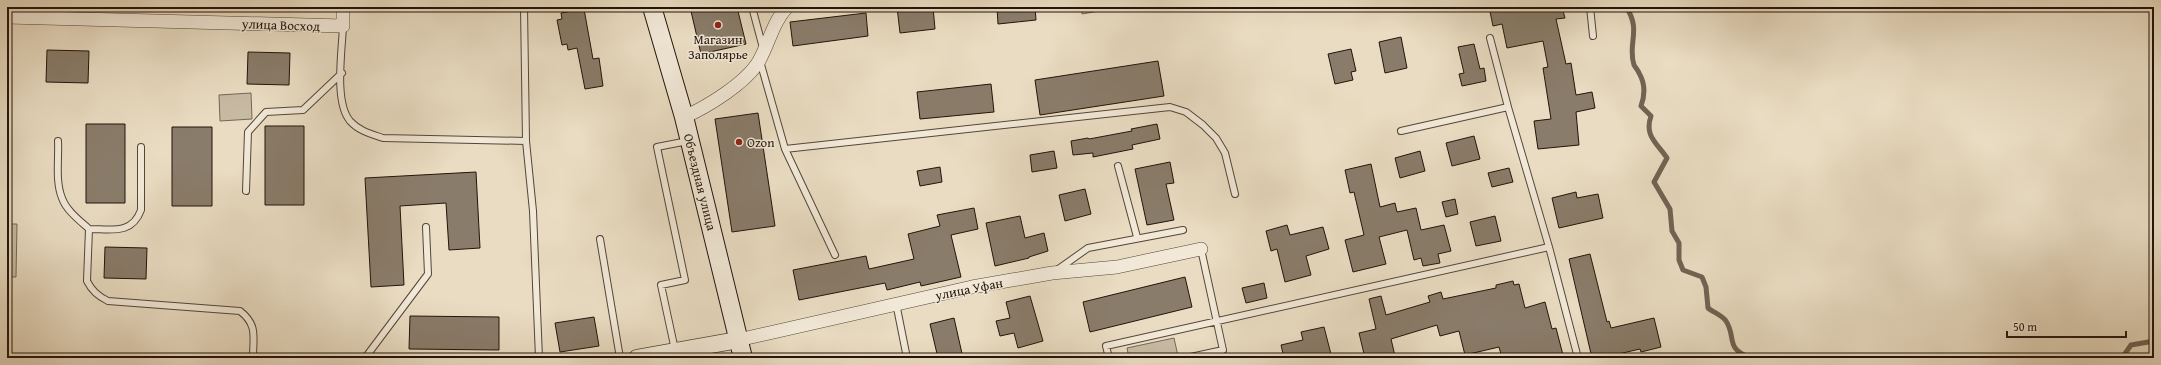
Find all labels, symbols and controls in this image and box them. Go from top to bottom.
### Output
street label: улица Восход [241,14,320,36]
marker: Магазин Заполярье [713,20,723,30]
place label: Магазин Заполярье [688,30,748,64]
street label: Объездная улица [679,132,721,233]
place label: Ozon [747,133,775,152]
marker: Ozon [734,137,744,147]
street label: улица Уфан [933,273,1005,305]
scale bar [2007,313,2126,339]
text: 50 m [2013,318,2037,335]

